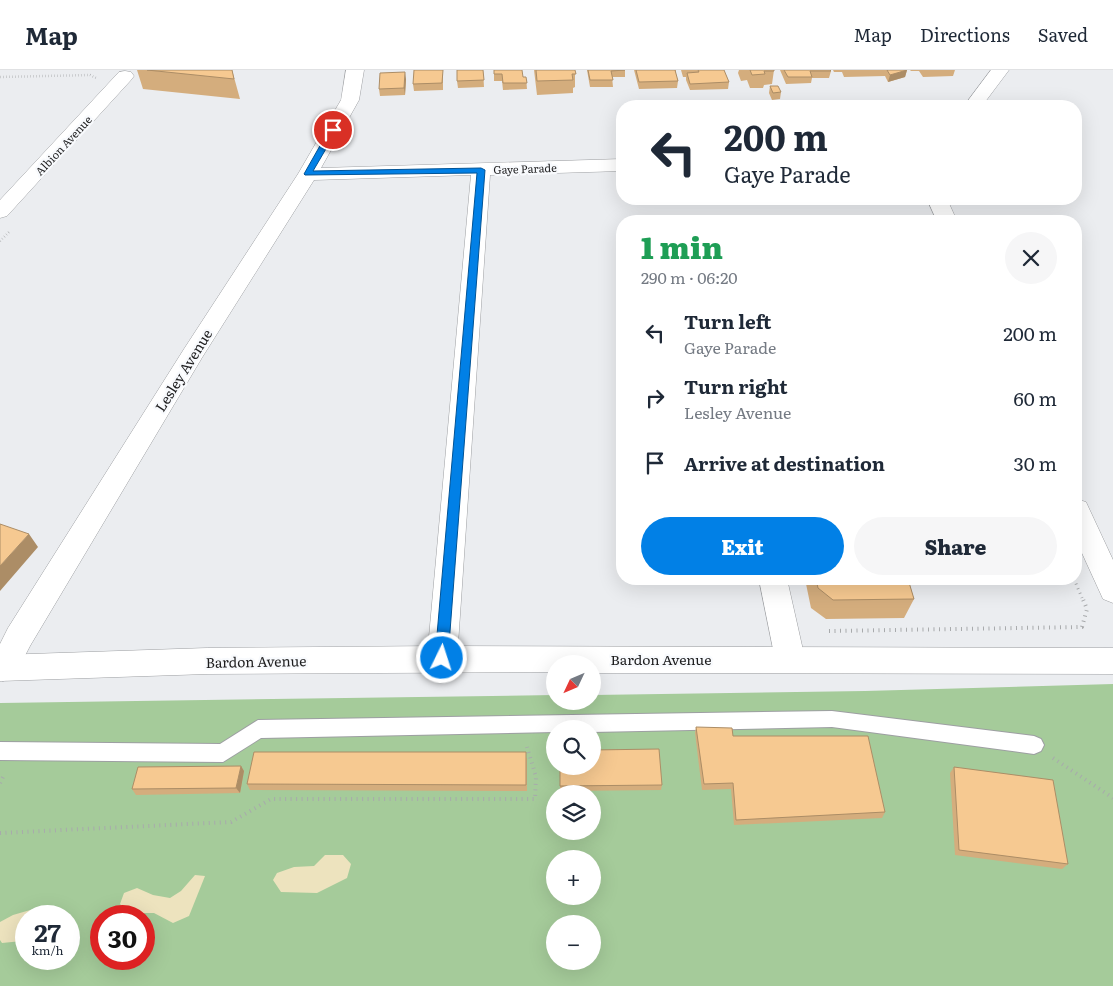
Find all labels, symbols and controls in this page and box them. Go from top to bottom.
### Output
text: Map [25,17,78,52]
text: Map [854,21,892,48]
text: Directions [920,21,1010,48]
text: Saved [1038,21,1088,48]
pin [312,109,354,151]
text: 200 m [724,110,828,162]
street label: Albion Avenue [31,111,95,178]
icon: arrive [319,116,347,144]
icon: left [641,120,706,185]
text: Gaye Parade [724,157,851,190]
street label: Gaye Parade [493,159,557,177]
text: 1 min [641,224,723,268]
button: close [1005,232,1057,284]
text: 290 m · 06:20 [641,265,738,289]
text: Turn left [684,307,771,335]
icon: left [641,319,669,347]
text: 200 m [1003,319,1057,347]
street label: Lesley Avenue [150,325,216,415]
text: Gaye Parade [684,335,776,359]
text: Turn right [684,372,788,400]
icon: right [641,384,669,412]
text: 60 m [1014,384,1057,412]
text: Lesley Avenue [684,400,791,424]
icon: arrive [641,449,669,477]
text: Arrive at destination [684,449,885,477]
text: 30 m [1013,449,1057,477]
button: Exit [641,517,844,575]
button: Share [854,517,1057,575]
position arrow [415,631,467,683]
street label: Bardon Avenue [611,649,711,669]
street label: Bardon Avenue [205,650,307,672]
north arrow [546,655,601,710]
map controls [546,655,601,970]
button: search [546,720,601,775]
button: layers [546,785,601,840]
button: + [546,850,601,905]
speed limit sign: 30 [90,905,155,970]
text: 27 [34,913,61,950]
button: − [546,915,601,970]
text: km/h [32,941,63,959]

